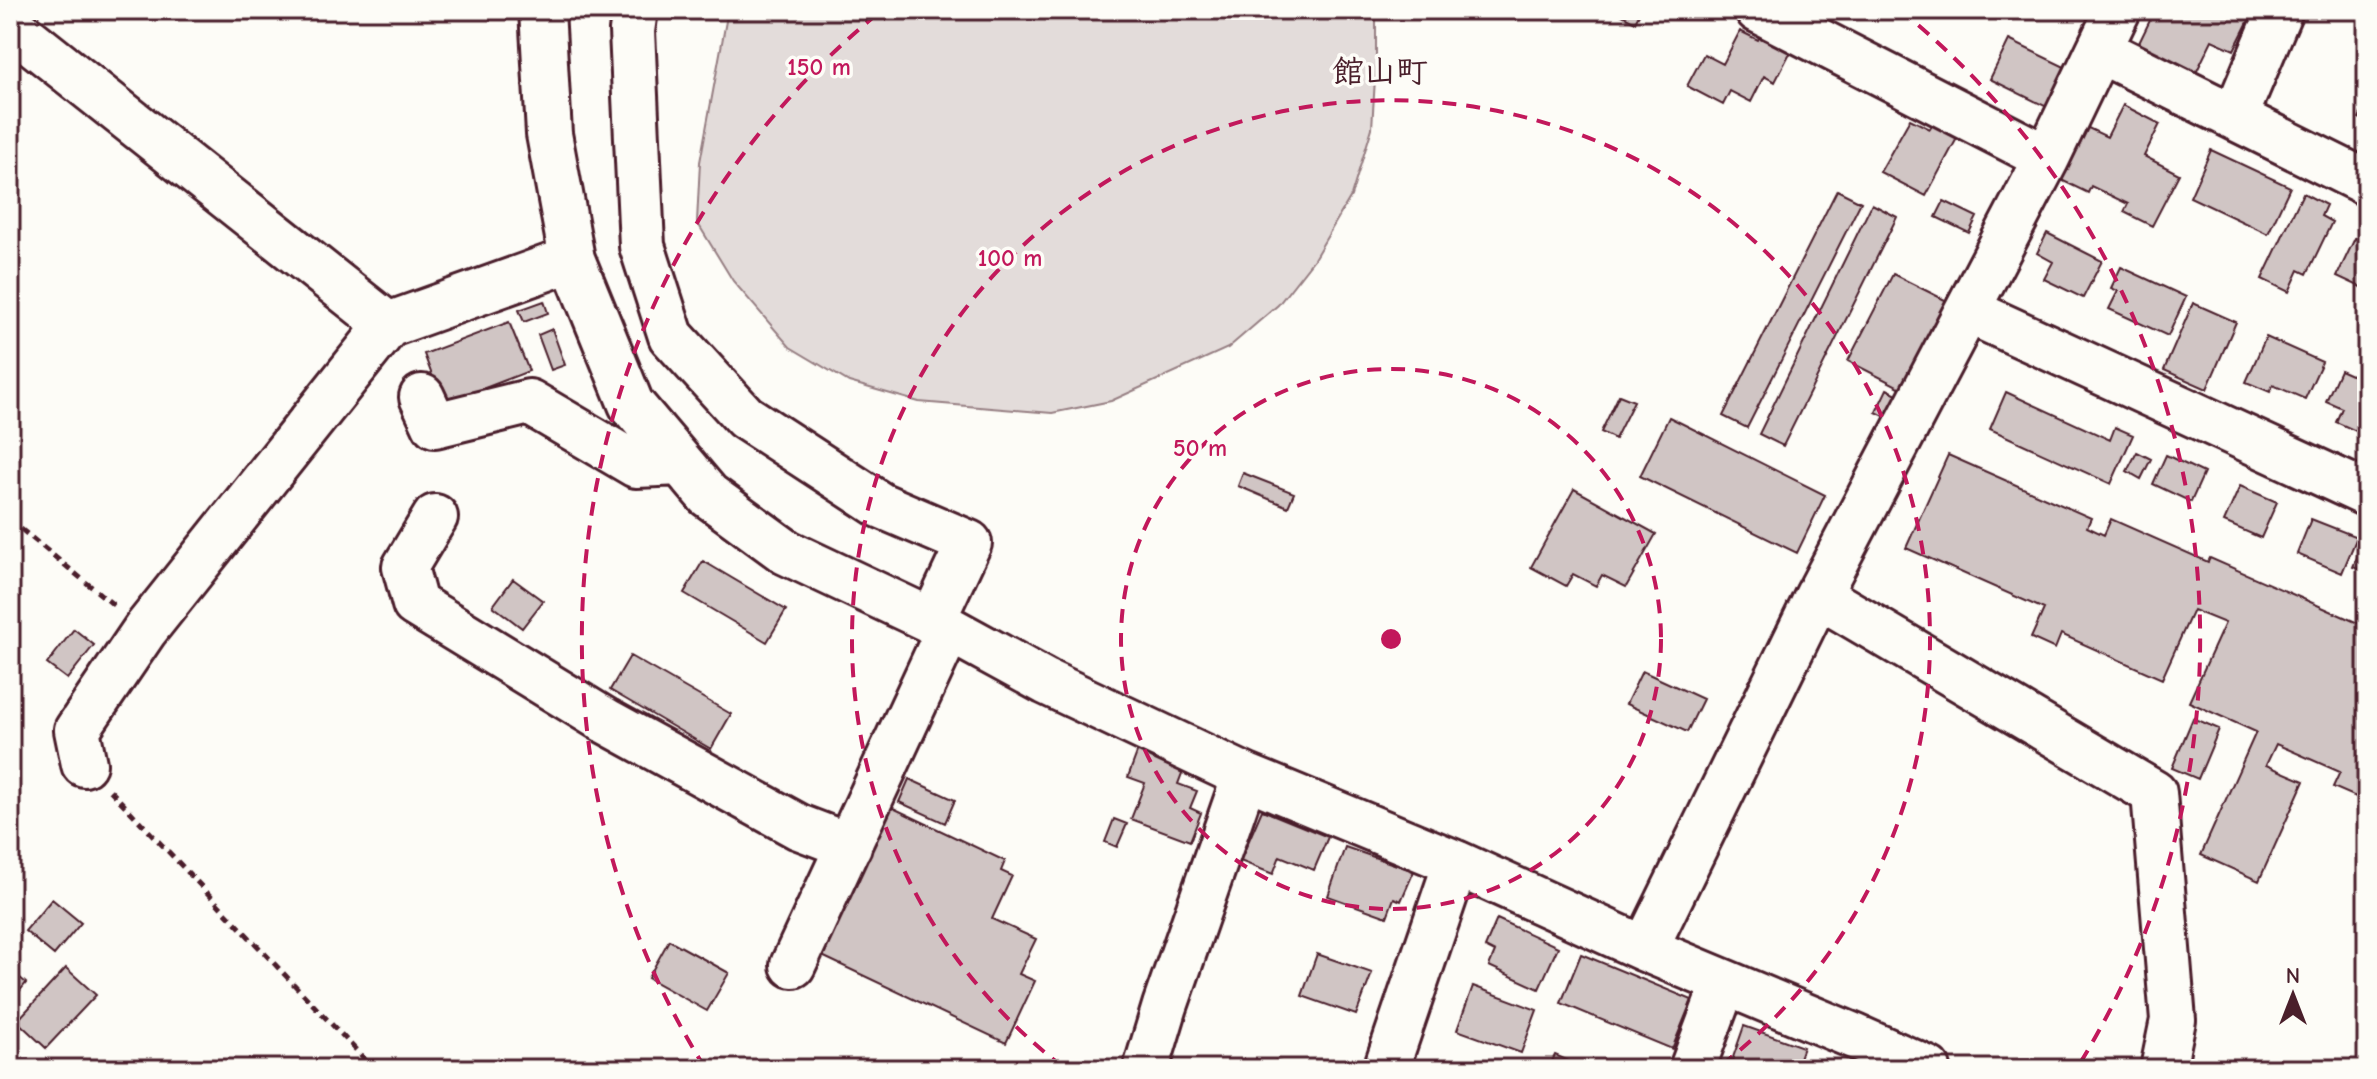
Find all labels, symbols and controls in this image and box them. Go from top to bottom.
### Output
text: 150 m [787,53,851,81]
district label: 館山町 [1332,53,1428,90]
text: 100 m [978,244,1042,272]
text: 50 m [1173,434,1227,462]
centre of rings [1377,625,1405,653]
north arrow [2253,955,2333,1035]
text: N [2286,963,2300,989]

